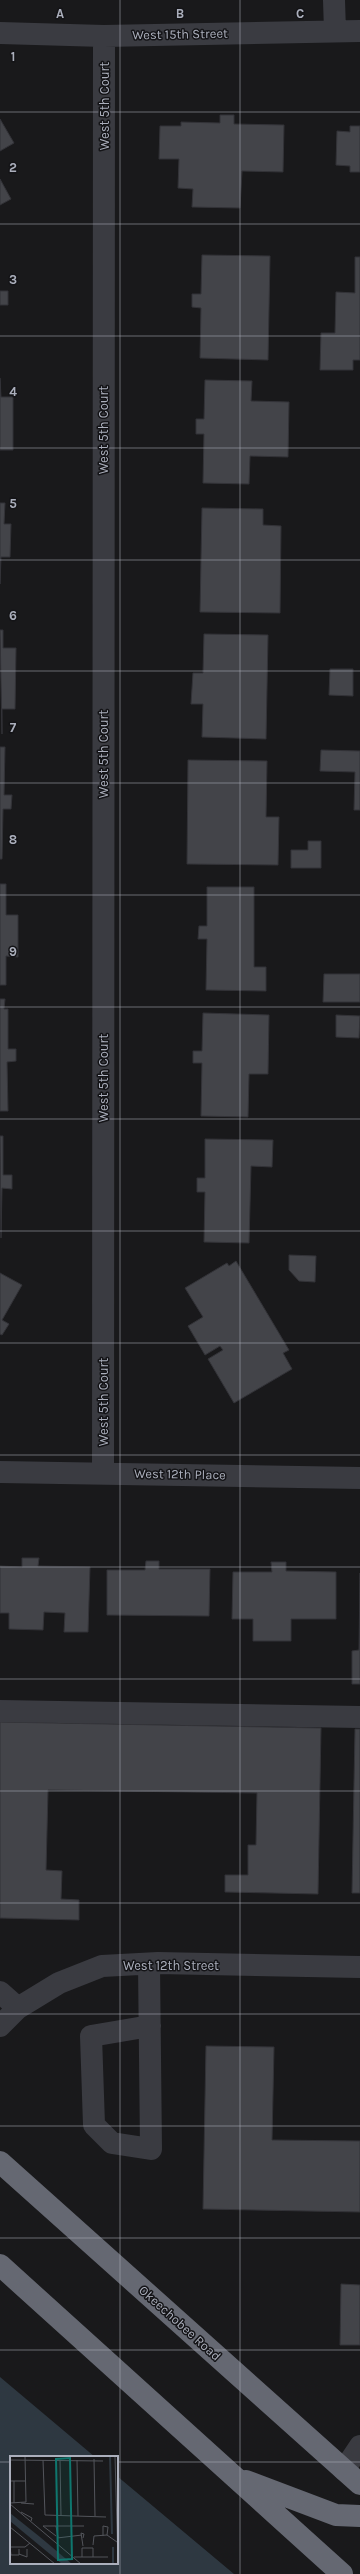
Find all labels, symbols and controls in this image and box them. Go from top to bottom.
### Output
text: A [56,6,64,21]
text: B [176,6,184,21]
text: C [296,6,304,21]
street label: West 15th Street [132,26,228,42]
text: 1 [11,49,15,64]
street label: West 5th Court [97,62,112,150]
text: 2 [9,160,17,175]
text: 3 [9,272,17,287]
text: 4 [9,384,17,399]
street label: West 5th Court [96,386,111,474]
text: 5 [9,496,17,511]
text: 6 [9,608,17,623]
street label: West 5th Court [96,710,111,798]
text: 7 [10,720,17,735]
text: 8 [9,832,17,847]
text: 9 [9,944,17,959]
street label: West 5th Court [96,1034,111,1122]
street label: West 5th Court [96,1358,111,1446]
street label: West 12th Place [134,1466,226,1482]
street label: West 12th Street [123,1958,219,1973]
street label: Okeechobee Road [136,2282,224,2364]
inset map [10,2456,118,2564]

